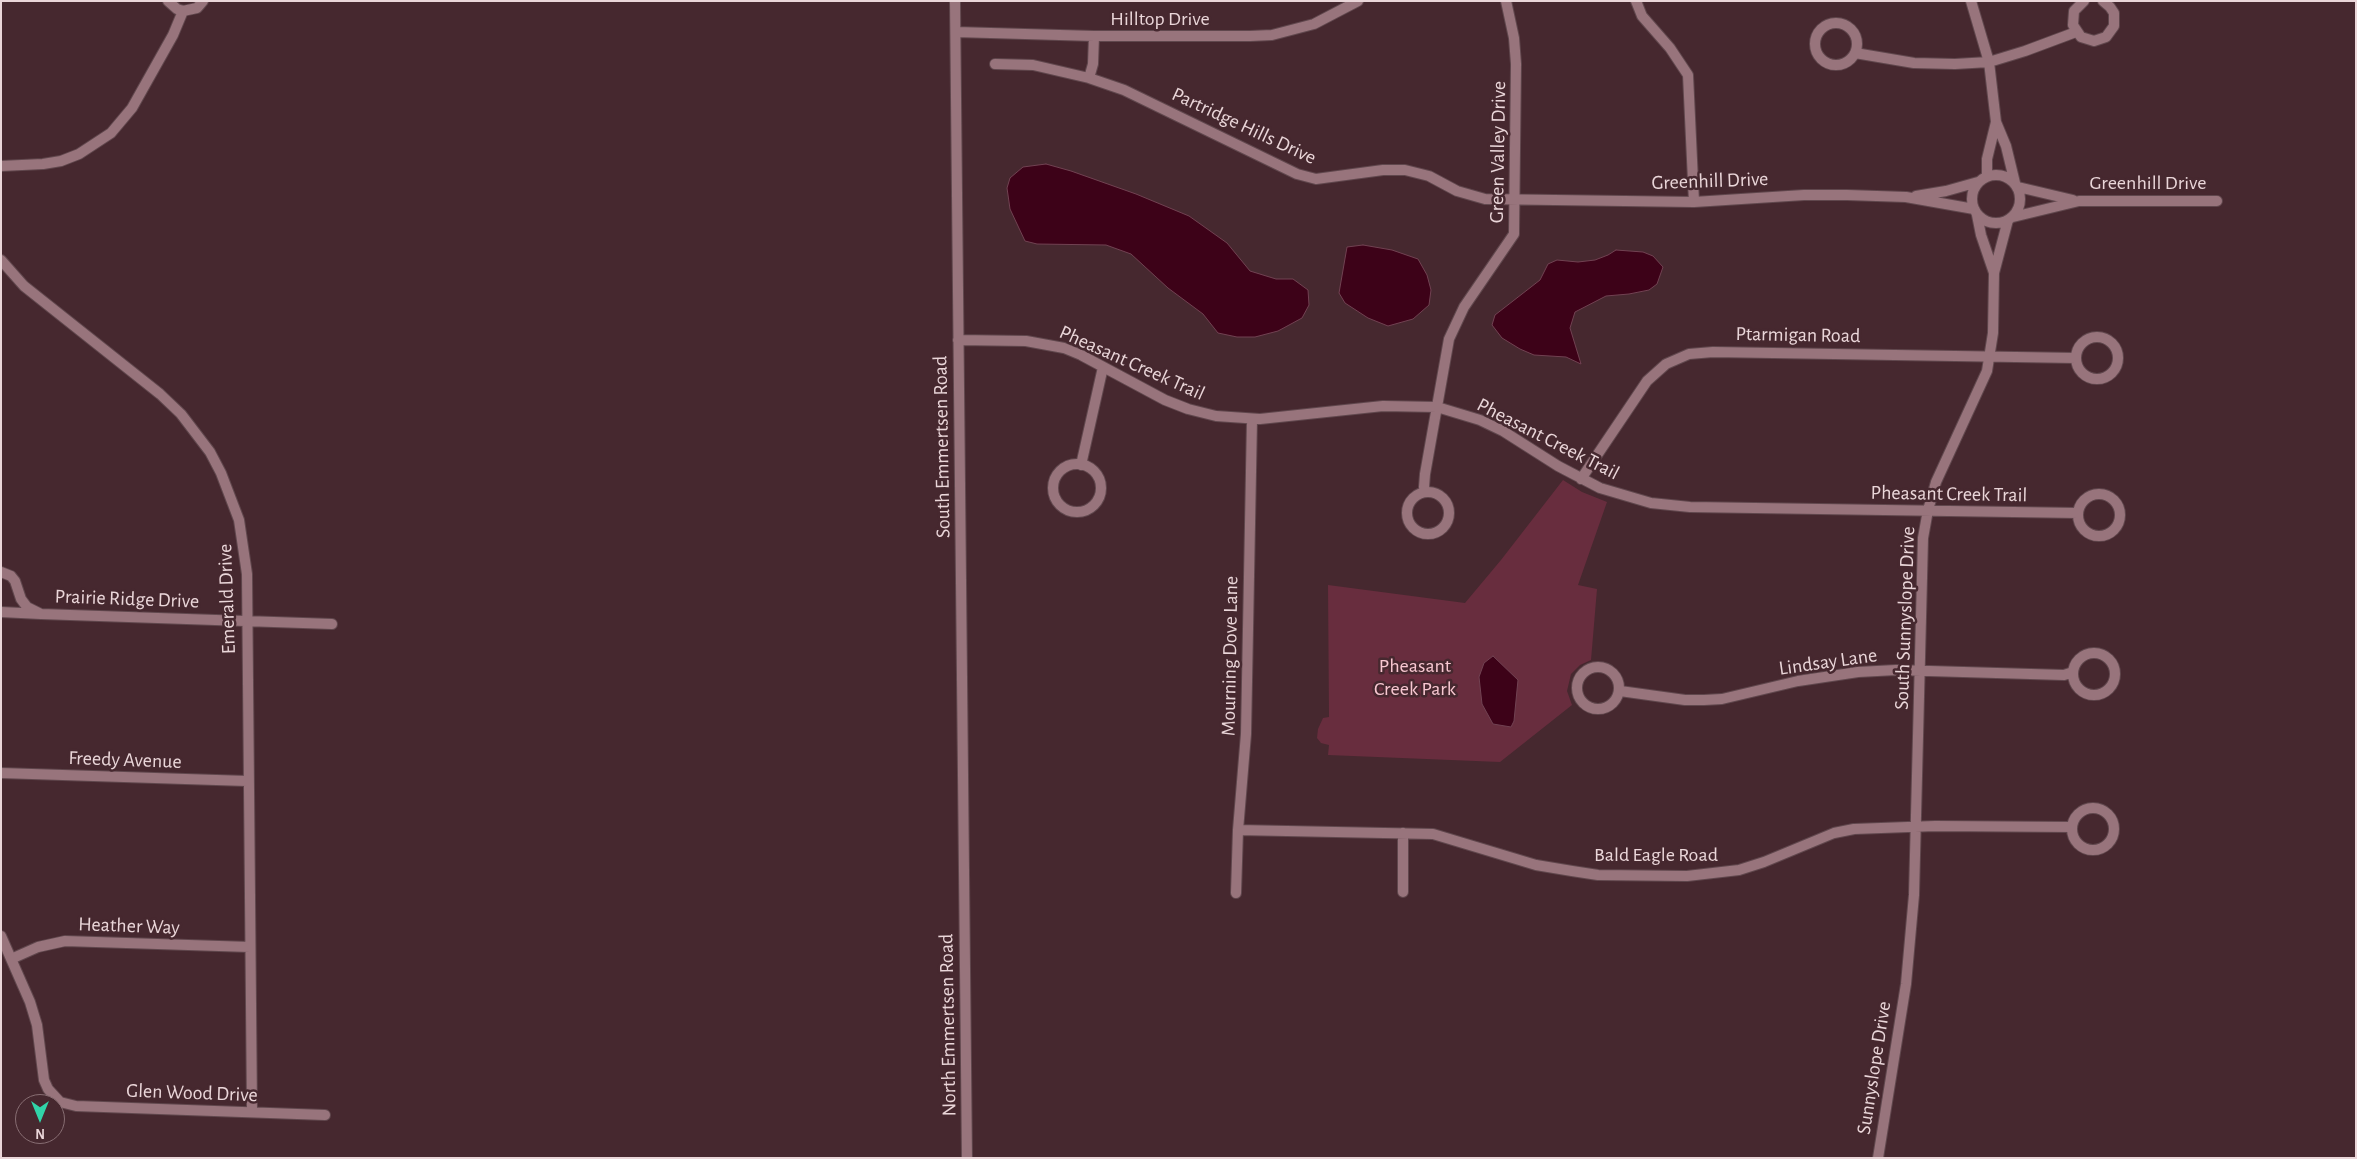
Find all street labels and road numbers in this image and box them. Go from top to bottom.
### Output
street label: Hilltop Drive [1110,7,1210,31]
street label: Green Valley Drive [1485,81,1511,223]
street label: Partridge Hills Drive [1168,82,1320,170]
street label: Greenhill Drive [1651,167,1769,195]
street label: Greenhill Drive [2090,171,2206,195]
street label: Pheasant Creek Trail [1055,320,1209,406]
street label: Ptarmigan Road [1735,322,1861,348]
street label: South Emmertsen Road [928,356,956,538]
street label: Pheasant Creek Trail [1473,393,1623,485]
street label: Pheasant Creek Trail [1870,481,2028,507]
street label: South Sunnyslope Drive [1890,526,1920,710]
street label: Emerald Drive [213,543,241,655]
street label: Mourning Dove Lane [1217,576,1243,736]
street label: Prairie Ridge Drive [54,584,200,614]
street label: Lindsay Lane [1777,643,1879,681]
street label: Freedy Avenue [68,746,182,774]
street label: Bald Eagle Road [1594,843,1718,867]
street label: Heather Way [78,912,180,940]
street label: North Emmertsen Road [934,933,962,1117]
street label: Sunnyslope Drive [1852,1000,1896,1136]
street label: Glen Wood Drive [126,1079,258,1107]

